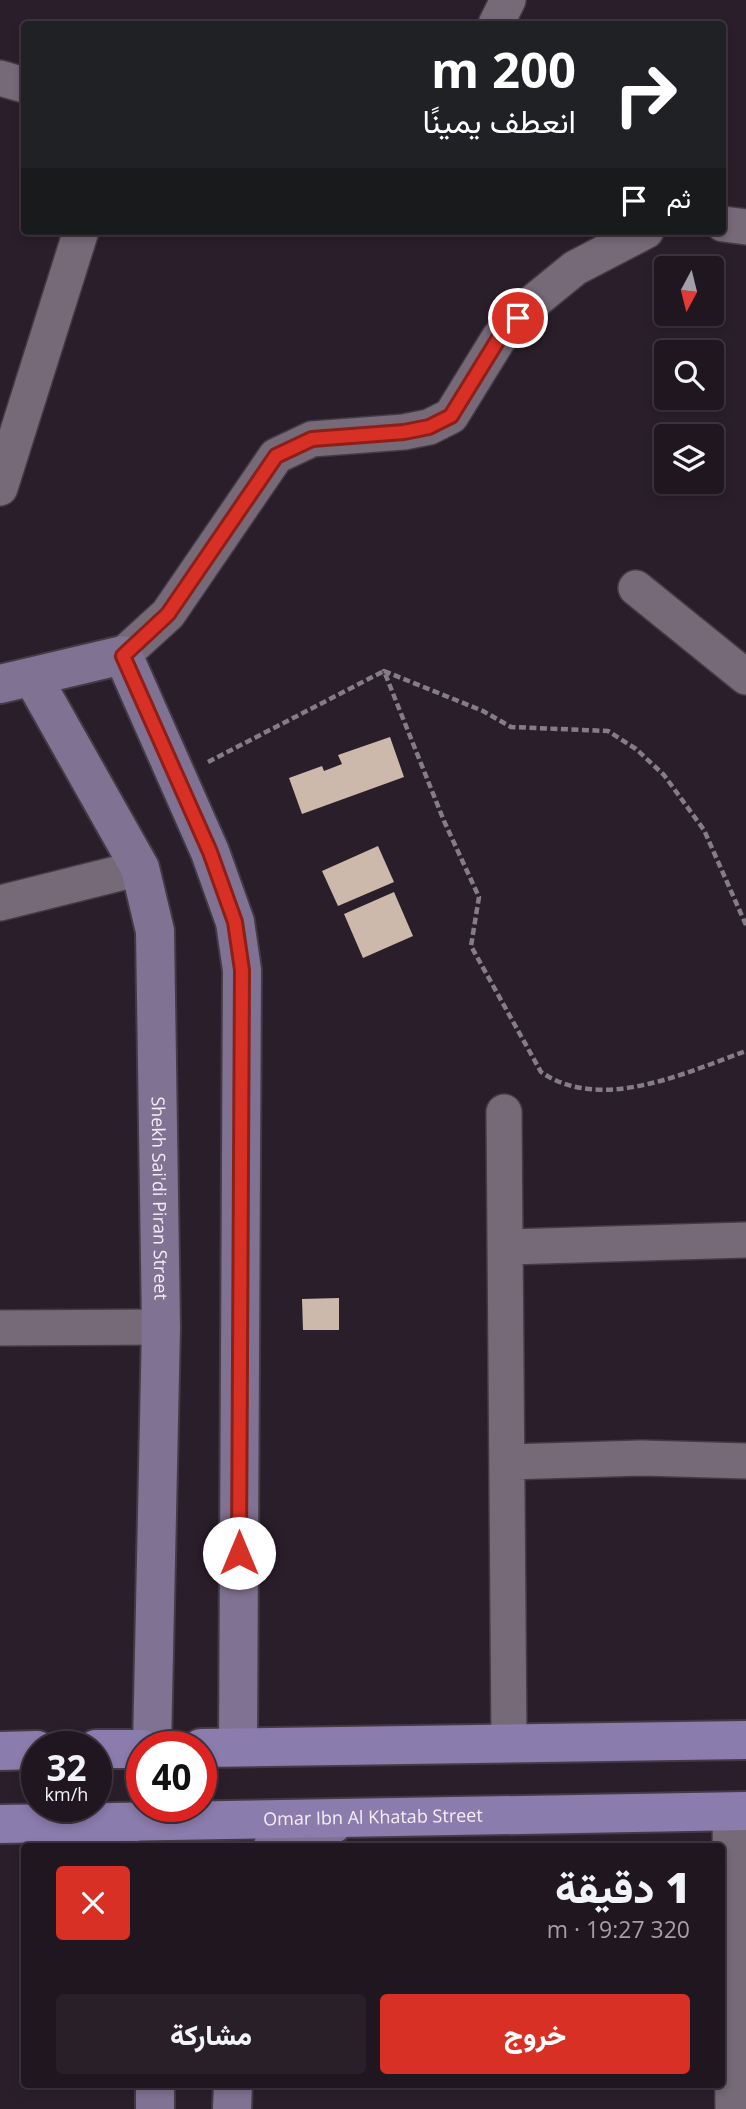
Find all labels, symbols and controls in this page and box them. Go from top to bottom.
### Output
text: 200 m [431,36,576,102]
icon: right [600,49,691,140]
text: انعطف يمينًا [422,99,576,142]
text: ثم [667,180,691,216]
icon: arrive [615,182,653,220]
north arrow [654,256,724,326]
map controls [654,256,724,494]
pin [488,288,548,348]
icon: arrive [499,299,537,337]
button: search [654,340,724,410]
button: layers [654,424,724,494]
street label: Shekh Sai'di Piran Street [147,1096,174,1300]
position arrow [202,1516,276,1590]
speed limit sign: 40 [126,1731,217,1822]
text: 32 [46,1744,87,1791]
text: km/h [45,1782,88,1806]
street label: Omar Ibn Al Khatab Street [263,1803,483,1830]
text: 1 دقيقة [555,1858,690,1915]
button: close [56,1866,130,1940]
text: 320 m · 19:27 [547,1913,690,1945]
button: مشاركة [56,1994,366,2074]
button: خروج [380,1994,690,2074]

